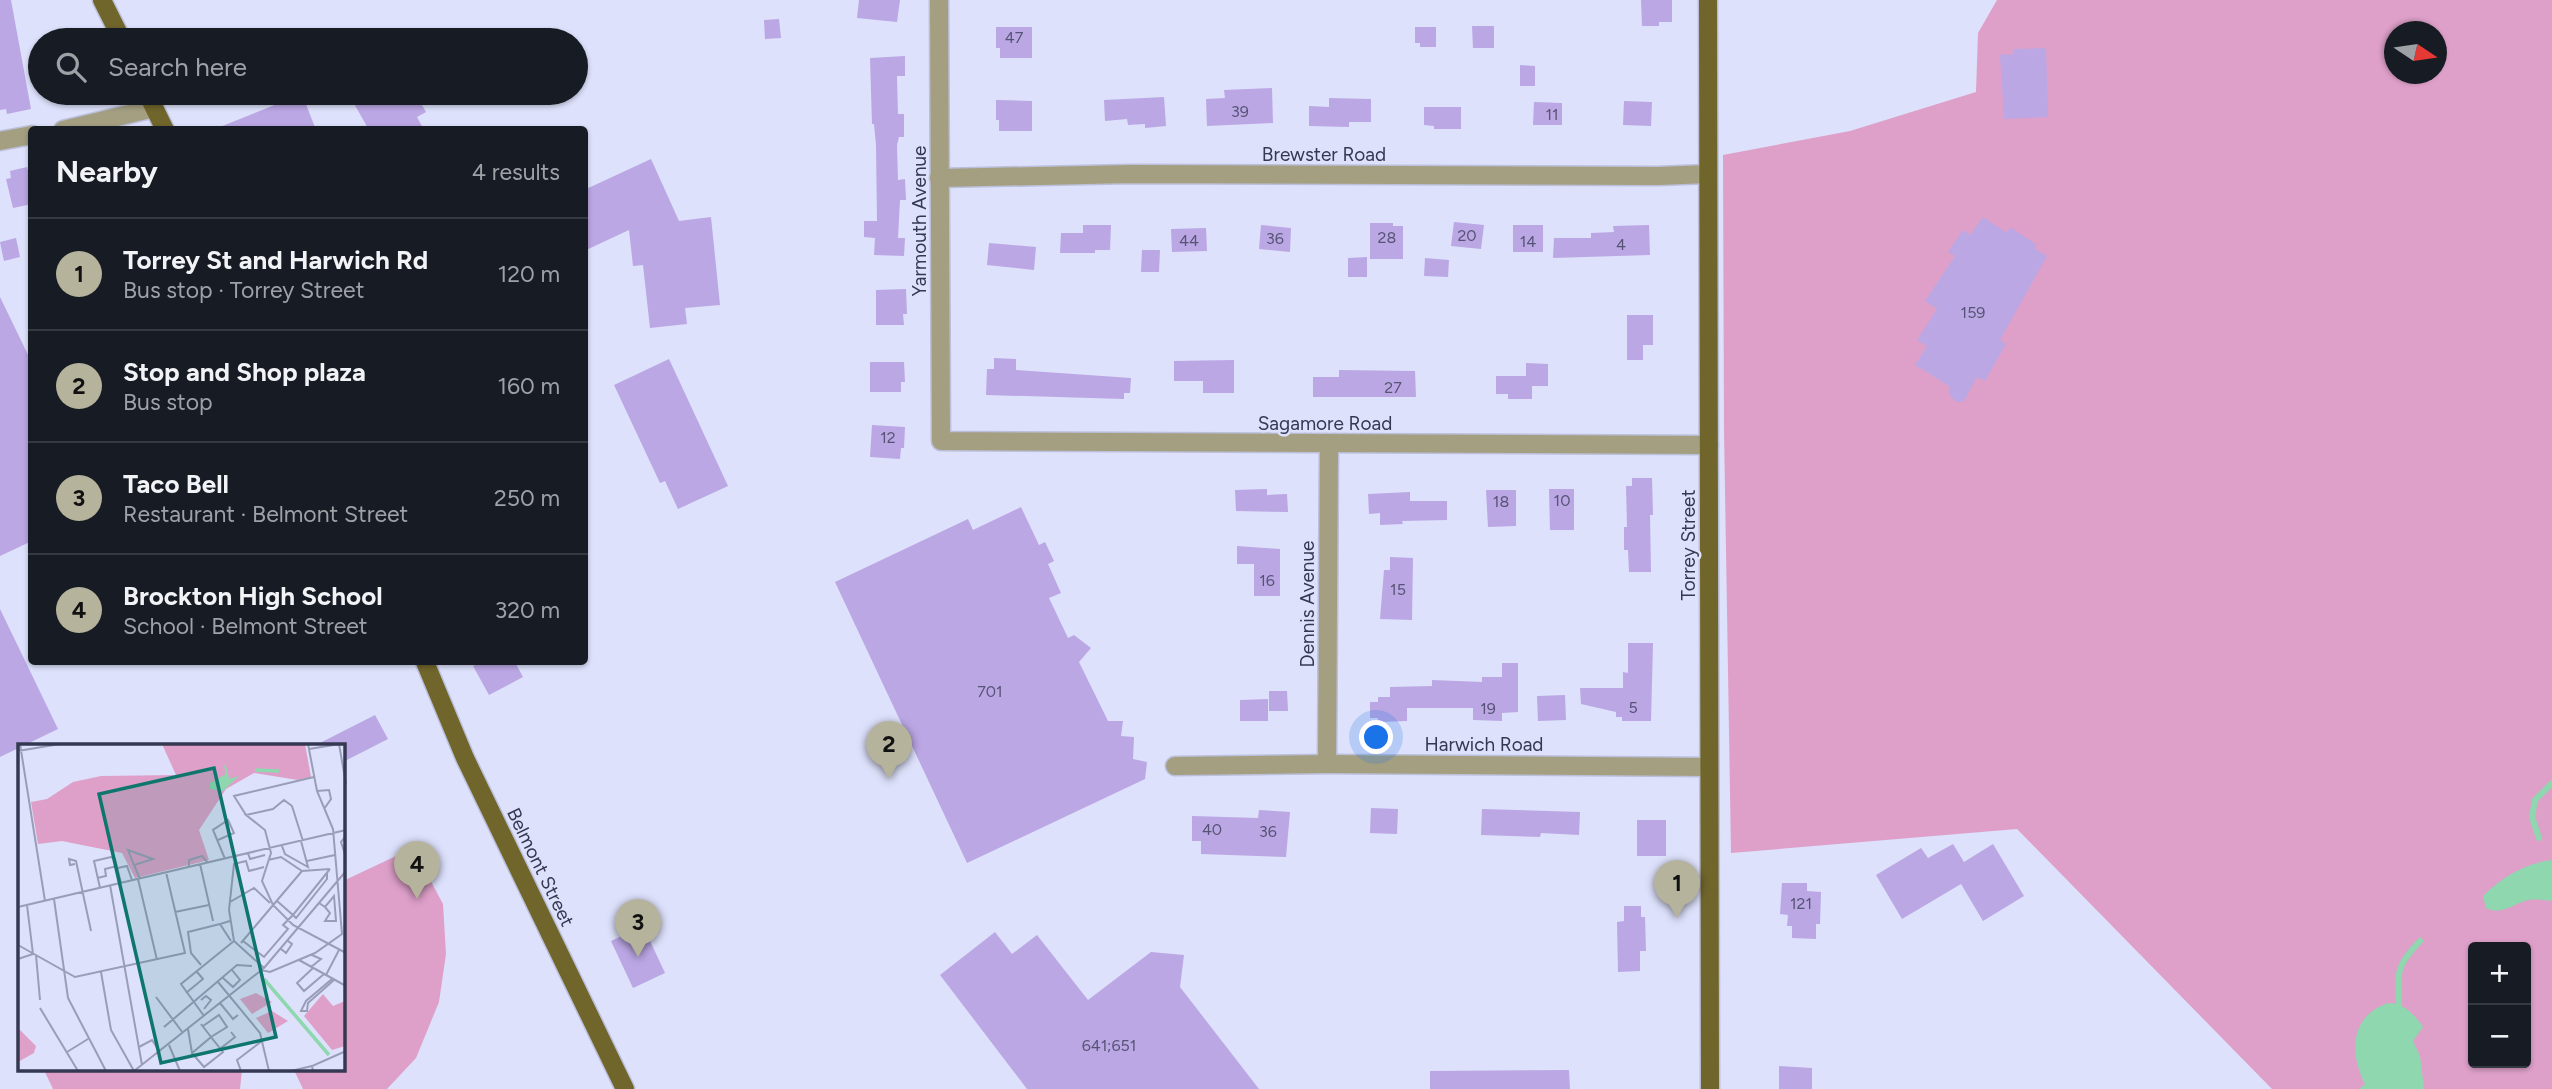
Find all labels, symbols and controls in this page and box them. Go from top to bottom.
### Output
north arrow [2384,21,2447,84]
search box [28,28,588,105]
house number: 47 [1005,28,1024,47]
icon: search [52,48,90,86]
text: Search here [108,51,247,83]
house number: 39 [1231,102,1249,121]
house number: 11 [1545,105,1559,124]
street label: Brewster Road [1262,143,1386,166]
street label: Yarmouth Avenue [908,146,931,296]
text: Nearby [56,153,158,190]
text: 4 results [472,158,560,186]
house number: 20 [1457,226,1477,245]
house number: 28 [1378,228,1396,247]
house number: 36 [1266,229,1284,248]
house number: 44 [1179,231,1199,250]
house number: 14 [1520,232,1536,251]
house number: 4 [1616,235,1626,254]
text: Torrey St and Harwich Rd [123,244,428,276]
text: 1 [74,260,84,288]
text: 120 m [498,260,560,288]
text: Bus stop · Torrey Street [123,276,364,304]
house number: 159 [1961,303,1985,322]
text: Stop and Shop plaza [123,356,366,388]
text: 2 [72,372,86,400]
text: 160 m [497,372,560,400]
house number: 27 [1384,378,1402,397]
text: Bus stop [123,388,213,416]
street label: Sagamore Road [1258,412,1392,435]
house number: 12 [880,428,896,447]
text: Taco Bell [123,468,229,500]
text: 3 [73,484,85,512]
text: 250 m [494,484,560,512]
street label: Torrey Street [1677,489,1700,601]
house number: 10 [1554,491,1570,510]
house number: 18 [1493,492,1509,511]
text: Restaurant · Belmont Street [123,500,408,528]
street label: Dennis Avenue [1296,541,1319,667]
house number: 16 [1259,571,1275,590]
text: Brockton High School [123,580,383,612]
house number: 15 [1390,580,1406,599]
text: 4 [72,596,86,624]
text: 320 m [495,596,560,624]
text: School · Belmont Street [123,612,368,640]
house number: 701 [977,682,1003,701]
house number: 5 [1628,698,1638,717]
house number: 19 [1480,699,1496,718]
your location [1359,720,1393,754]
pin: 2 [866,721,912,779]
street label: Harwich Road [1425,733,1544,756]
inset map [18,744,345,1072]
street label: Belmont Street [502,804,579,930]
house number: 40 [1202,820,1222,839]
house number: 36 [1259,822,1277,841]
pin: 4 [394,841,440,899]
pin: 1 [1654,860,1700,918]
house number: 121 [1790,894,1812,913]
pin: 3 [615,899,661,957]
map controls [2468,942,2531,1068]
button: + [2468,942,2531,1005]
button: − [2468,1005,2531,1068]
house number: 641;651 [1082,1036,1136,1055]

